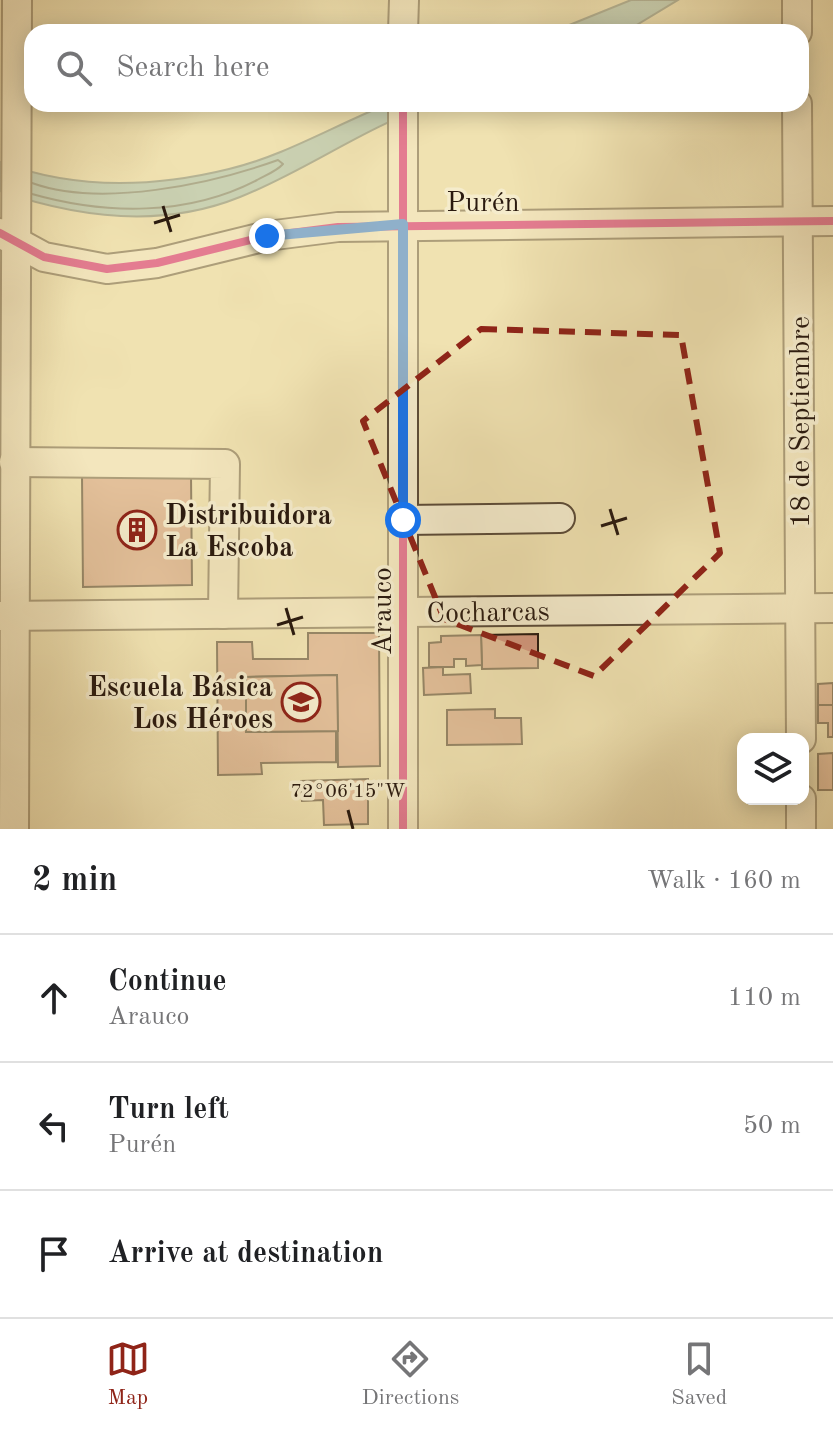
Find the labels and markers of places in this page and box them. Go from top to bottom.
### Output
place label: Distribuidora La Escoba [165,503,332,563]
building icon: Distribuidora La Escoba [116,509,158,551]
place label: Escuela Básica Los Héroes [87,675,273,735]
school or university icon: Escuela Básica Los Héroes [280,681,322,723]

